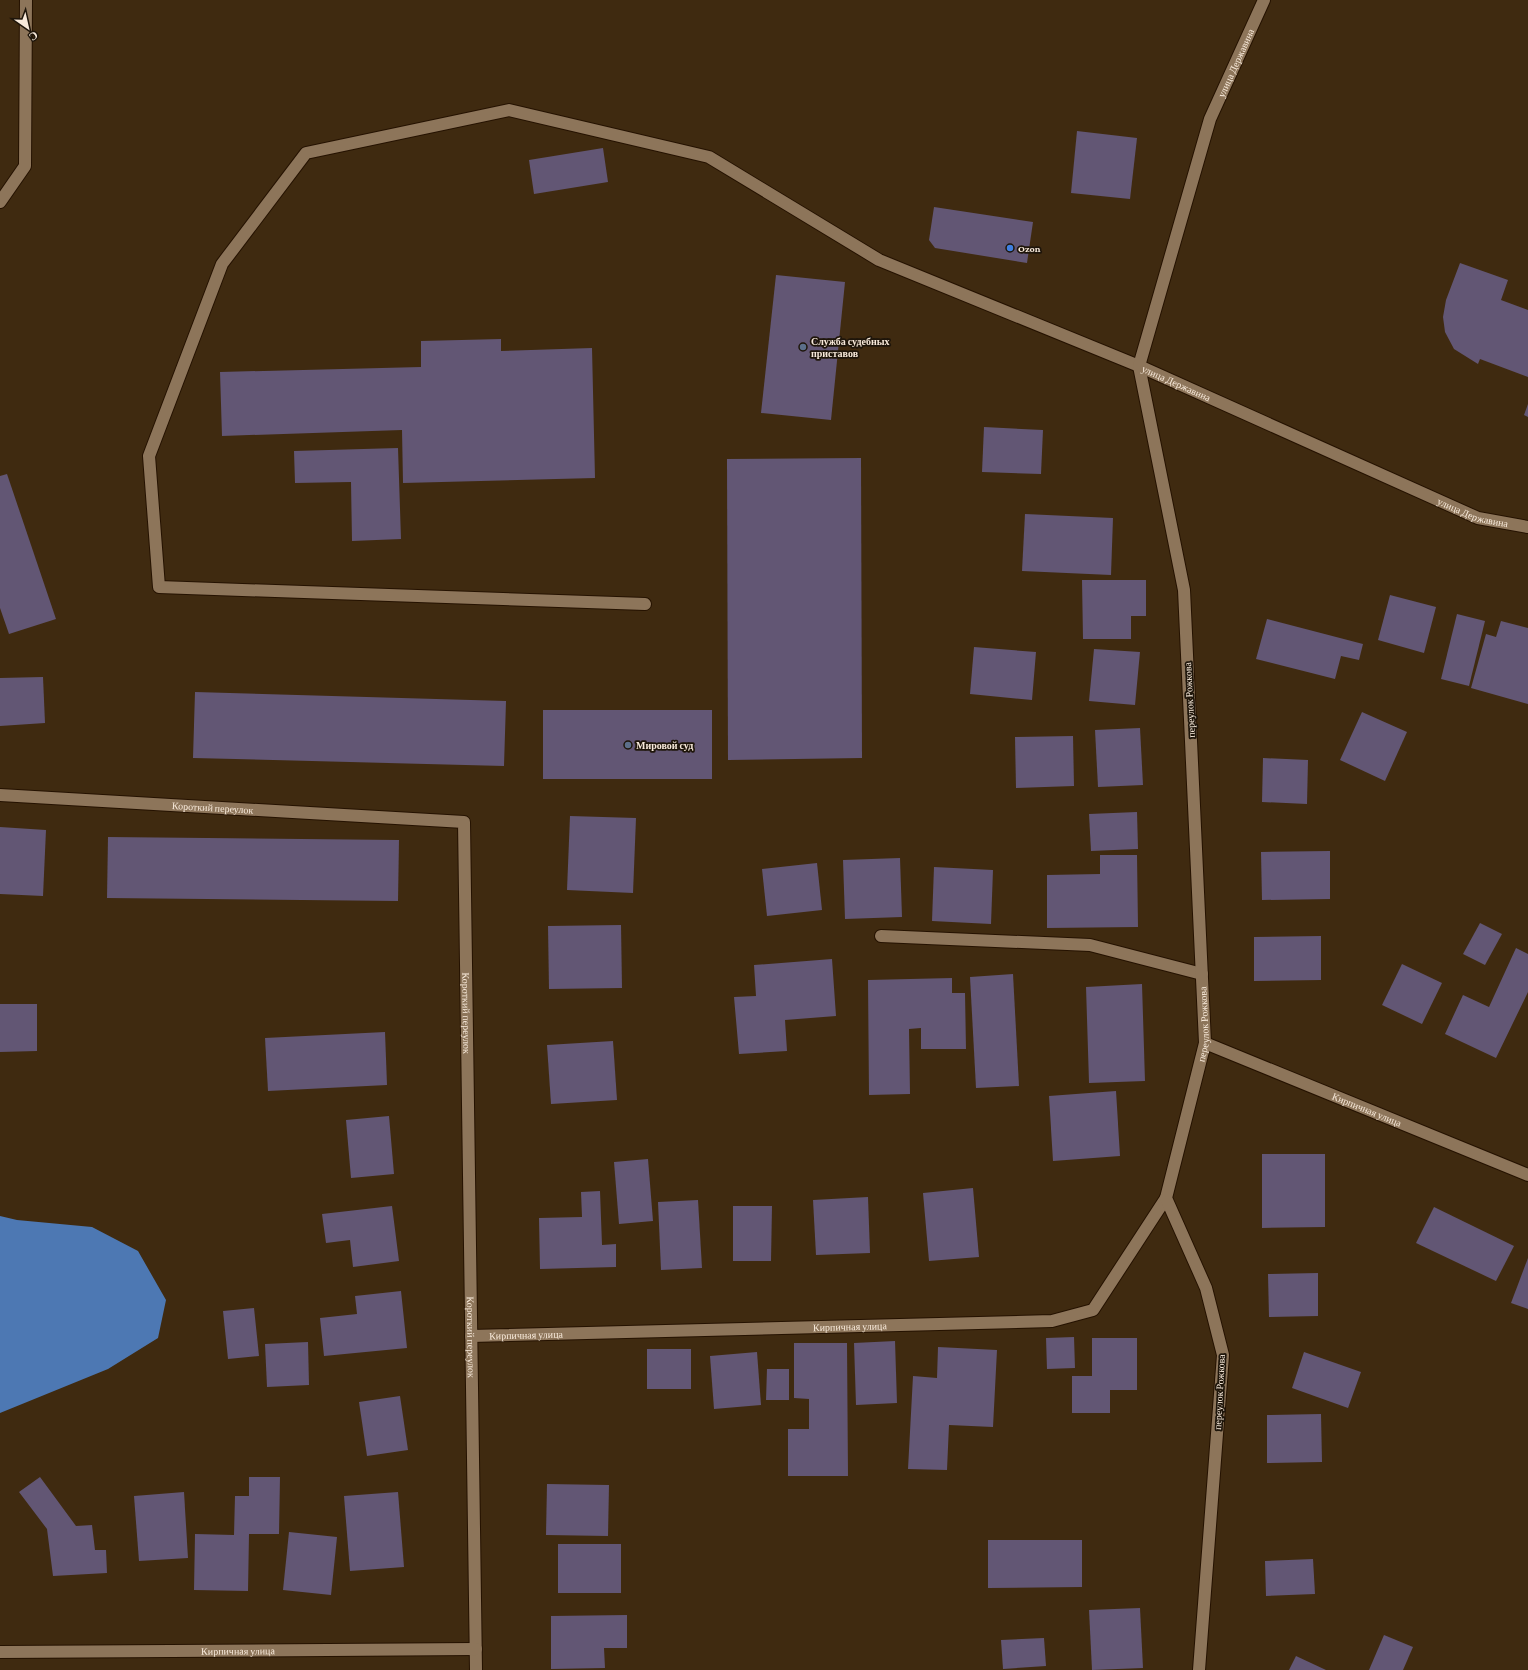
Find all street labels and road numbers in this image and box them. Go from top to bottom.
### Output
street label: улица Державина [1216,26,1257,99]
street label: улица Державина [1140,363,1213,404]
street label: улица Державина [1436,496,1510,529]
street label: переулок Рожкова [1182,661,1197,738]
street label: Короткий переулок [172,800,254,816]
street label: Короткий переулок [460,972,472,1054]
street label: переулок Рожкова [1195,986,1211,1063]
street label: Кирпичная улица [1331,1091,1404,1129]
street label: Короткий переулок [465,1296,477,1378]
street label: Кирпичная улица [813,1320,887,1333]
street label: Кирпичная улица [489,1329,564,1342]
street label: переулок Рожкова [1212,1353,1227,1430]
street label: Кирпичная улица [201,1645,275,1657]

